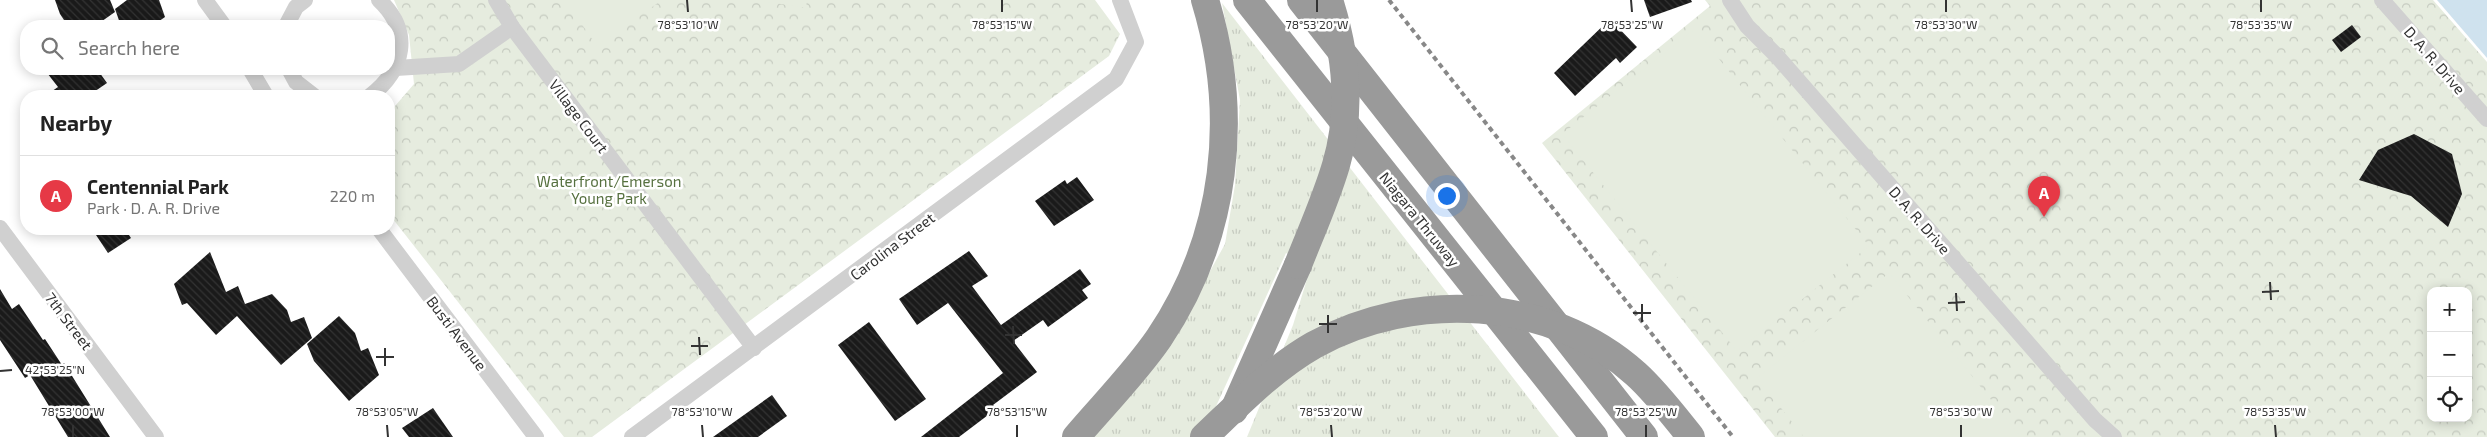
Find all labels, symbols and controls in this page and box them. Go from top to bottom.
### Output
text: 78°53'10"W [657,17,719,31]
text: 78°53'15"W [972,17,1032,31]
text: 78°53'20"W [1286,17,1349,31]
text: 78°53'25"W [1601,17,1663,31]
text: 78°53'30"W [1915,17,1977,31]
text: 78°53'35"W [2230,17,2292,31]
search box [20,20,395,75]
street label: D. A. R. Drive [2401,22,2469,98]
icon: search [38,34,66,62]
text: Search here [78,36,180,59]
street label: Village Court [546,76,613,156]
text: Nearby [40,110,112,135]
street label: Niagara Thruway [1376,168,1464,270]
park label: Waterfront/Emerson Young Park [537,172,681,207]
text: Centennial Park [87,175,229,198]
pin: A [2028,176,2060,217]
street label: D. A. R. Drive [1886,182,1954,258]
your location [1434,183,1460,209]
text: A [51,186,61,205]
text: 220 m [330,186,375,205]
text: Park · D. A. R. Drive [87,198,220,217]
street label: Carolina Street [846,208,938,284]
map controls [2427,287,2472,422]
button: + [2427,287,2472,332]
street label: 7th Street [42,289,97,353]
street label: Busti Avenue [423,292,491,374]
button: − [2427,332,2472,377]
text: 42°53'25"N [25,362,85,376]
button: locate [2427,377,2472,422]
text: 78°53'00"W [41,404,105,418]
text: 78°53'05"W [356,404,418,418]
text: 78°53'10"W [671,404,733,418]
text: 78°53'15"W [987,404,1047,418]
text: 78°53'20"W [1300,404,1363,418]
text: 78°53'25"W [1615,404,1677,418]
text: 78°53'30"W [1930,404,1992,418]
text: 78°53'35"W [2244,404,2306,418]

